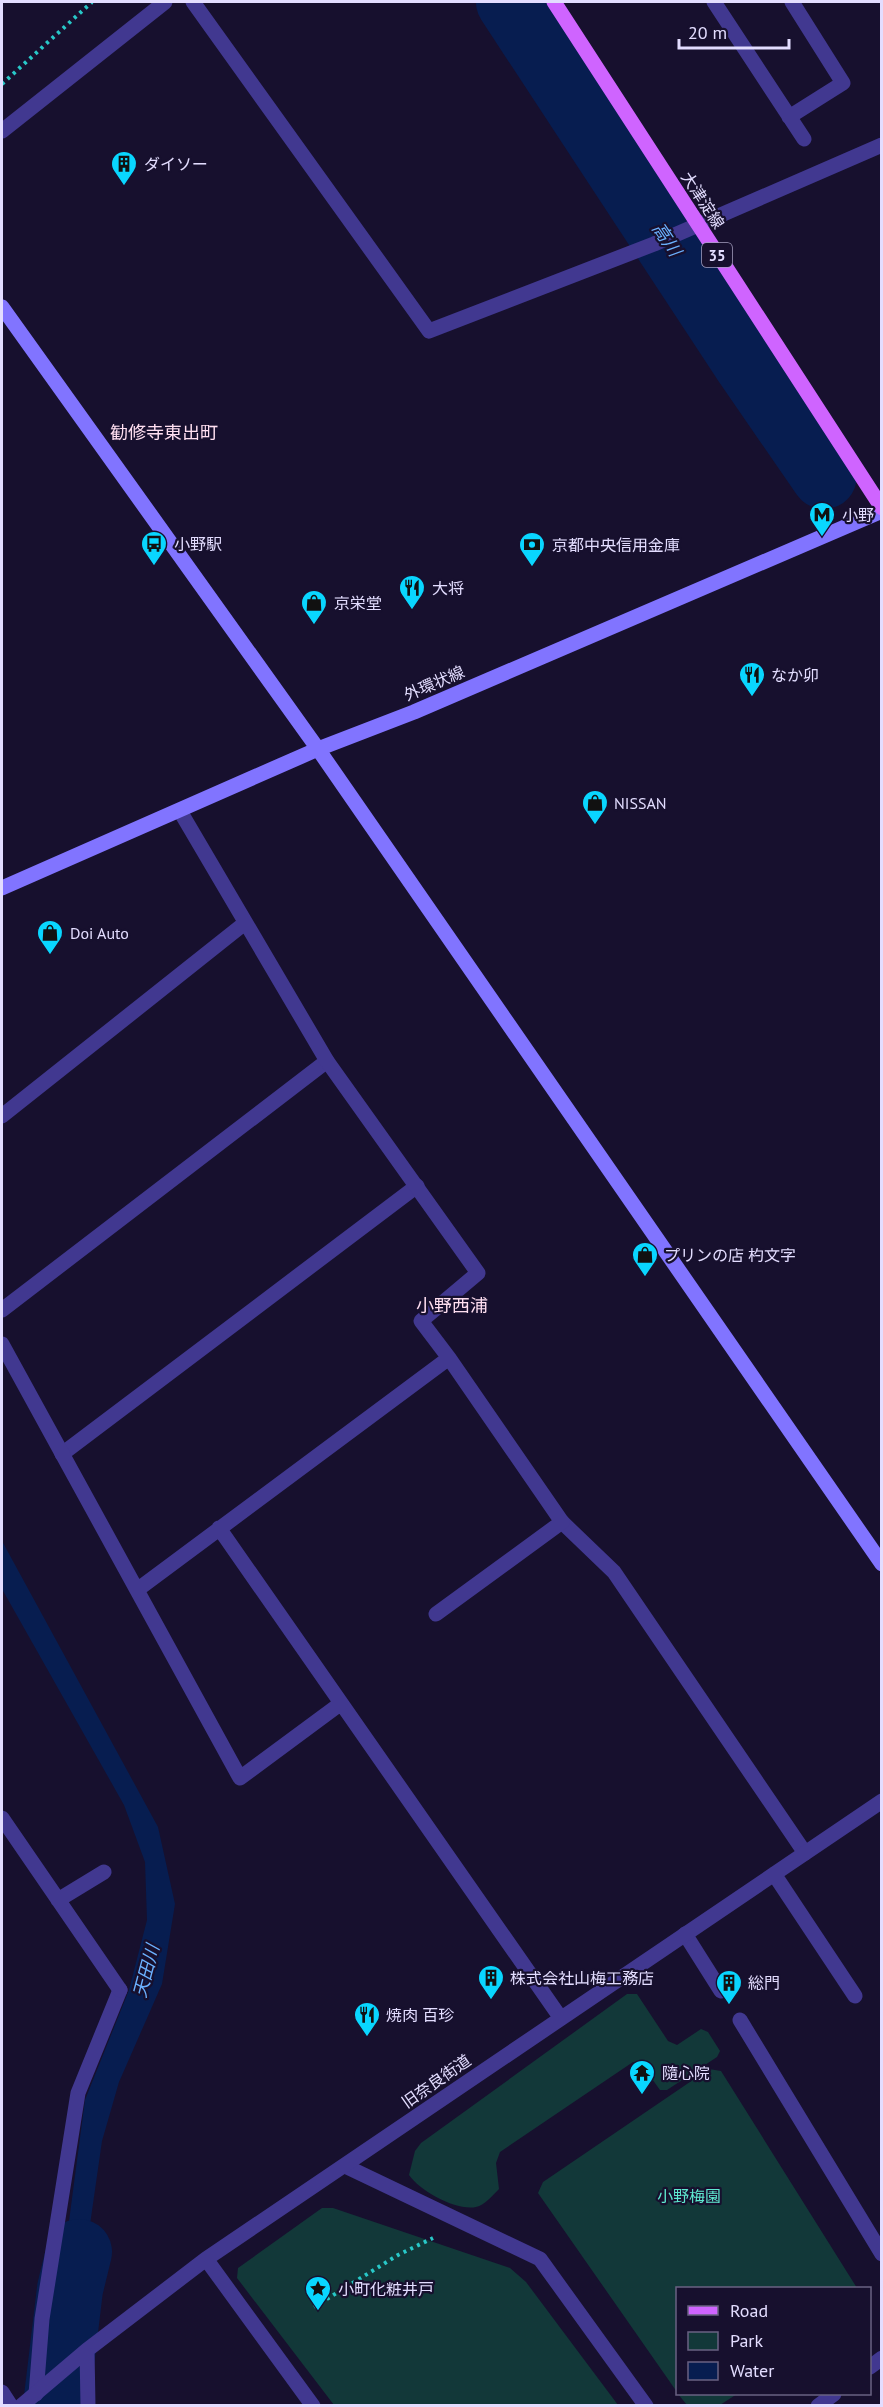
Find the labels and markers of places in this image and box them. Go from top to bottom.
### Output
building icon: ダイソー [109,149,139,187]
place label: ダイソー [144,154,208,174]
metro station icon: 小野 [807,500,837,538]
place label: 小野 [842,505,874,525]
bus stop icon: 小野駅 [139,529,169,567]
bank icon: 京都中央信用金庫 [517,530,547,568]
place label: 小野駅 [174,534,222,554]
place label: 京都中央信用金庫 [552,535,680,555]
restaurant icon: 大将 [397,573,427,611]
place label: 大将 [432,578,464,598]
shop icon: 京栄堂 [299,588,329,626]
place label: 京栄堂 [334,593,382,613]
restaurant icon: なか卯 [737,660,767,698]
place label: なか卯 [771,665,819,685]
shop icon: NISSAN [580,788,610,826]
place label: NISSAN [614,793,667,813]
shop icon: Doi Auto [35,918,65,956]
place label: Doi Auto [70,923,129,943]
shop icon: プリンの店 杓文字 [630,1240,660,1278]
place label: プリンの店 杓文字 [664,1245,796,1265]
building icon: 株式会社山梅工務店 [476,1963,506,2001]
place label: 株式会社山梅工務店 [510,1968,654,1988]
building icon: 総門 [714,1968,744,2006]
place label: 総門 [748,1973,780,1993]
restaurant icon: 焼肉 百珍 [352,2000,382,2038]
place label: 焼肉 百珍 [386,2005,454,2025]
temple icon: 隨心院 [627,2058,657,2096]
place label: 隨心院 [662,2063,710,2083]
place icon: 小町化粧井戸 [303,2274,333,2312]
place label: 小町化粧井戸 [338,2279,434,2299]

